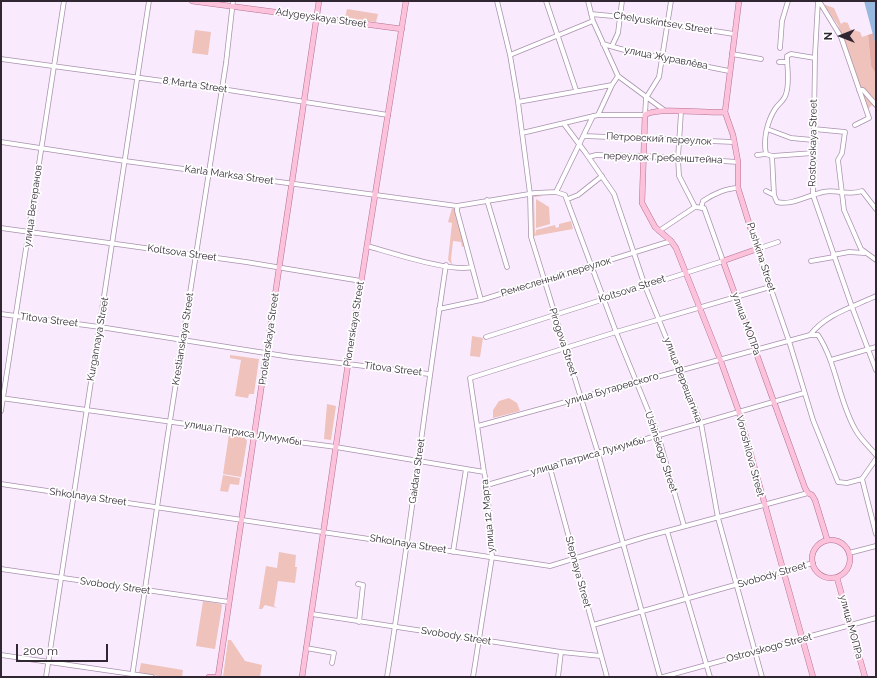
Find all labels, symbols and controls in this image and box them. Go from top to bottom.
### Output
street label: Adygeyskaya Street [275,6,367,30]
street label: Chelyuskintsev Street [613,9,713,37]
north arrow [821,16,861,56]
text: N [822,32,835,40]
street label: улица Журавлёва [623,44,709,72]
street label: 8 Marta Street [162,75,228,95]
street label: Rostovskaya Street [806,99,820,187]
street label: Петровский переулок [606,130,712,148]
street label: переулок Гребенштейна [603,150,723,166]
street label: Karla Marksa Street [184,163,274,187]
street label: улица Ветеранов [21,164,45,248]
street label: Pushkina Street [744,221,778,293]
street label: Koltsova Street [147,242,217,264]
street label: Ремесленный переулок [499,255,613,299]
street label: Koltsova Street [597,273,667,305]
street label: Pionerskaya Street [341,281,367,367]
street label: улица МОПРа [729,291,763,357]
street label: Krestianskaya Street [170,292,196,386]
street label: Proletarskaya Street [257,292,281,386]
street label: Kurgannaya Street [85,296,111,382]
street label: Pirogova Street [546,307,580,377]
street label: Titova Street [19,310,79,330]
street label: улица Верещагина [661,336,705,424]
street label: Titova Street [363,359,423,379]
street label: улица Бутаревского [564,370,660,408]
street label: Ushinskogo Street [642,410,680,494]
street label: Voroshilova Street [733,414,767,498]
street label: улица Патриса Лумумбы [183,418,303,448]
street label: улица Патриса Лумумбы [529,434,647,478]
street label: Gaidara Street [406,438,428,504]
street label: улица 12 Марта [479,479,497,553]
street label: Shkolnaya Street [49,486,127,508]
street label: Shkolnaya Street [369,532,447,556]
street label: Stepnaya Street [563,535,593,609]
street label: Svobody Street [736,559,808,591]
street label: Svobody Street [79,575,151,597]
street label: улица МОПРа [837,594,865,660]
street label: Svobody Street [420,625,492,647]
street label: Ostrovskogo Street [725,631,813,665]
scale bar [18,636,110,662]
text: 200 m [23,644,58,658]

